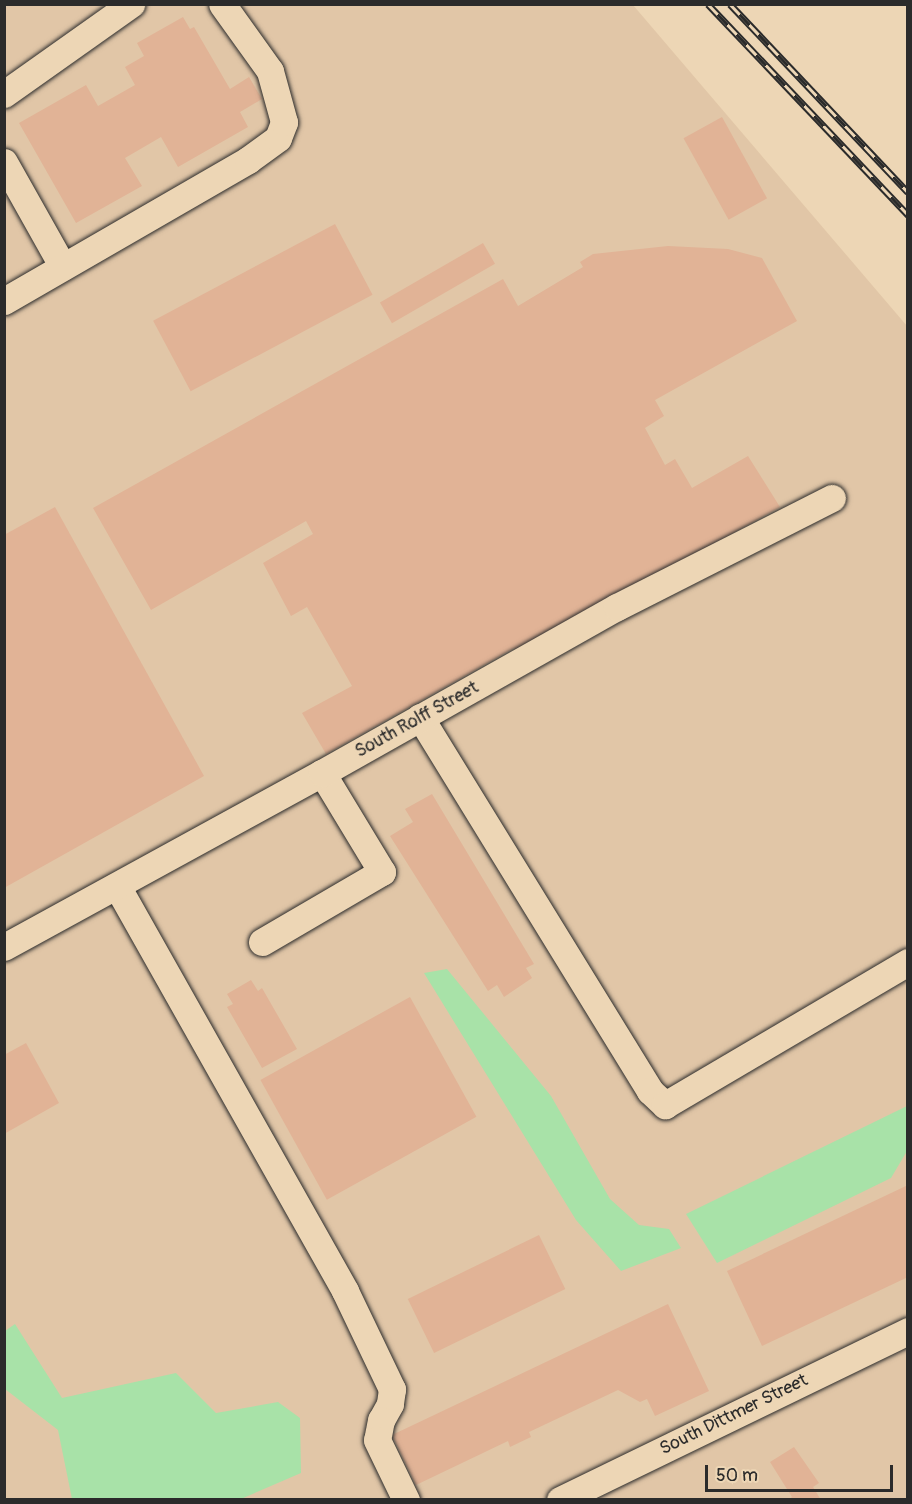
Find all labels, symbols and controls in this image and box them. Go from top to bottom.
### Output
street label: South Rolff Street [352,677,482,763]
street label: South Dittmer Street [657,1370,811,1460]
scale bar [708,1453,896,1491]
text: 50 m [716,1464,758,1487]

